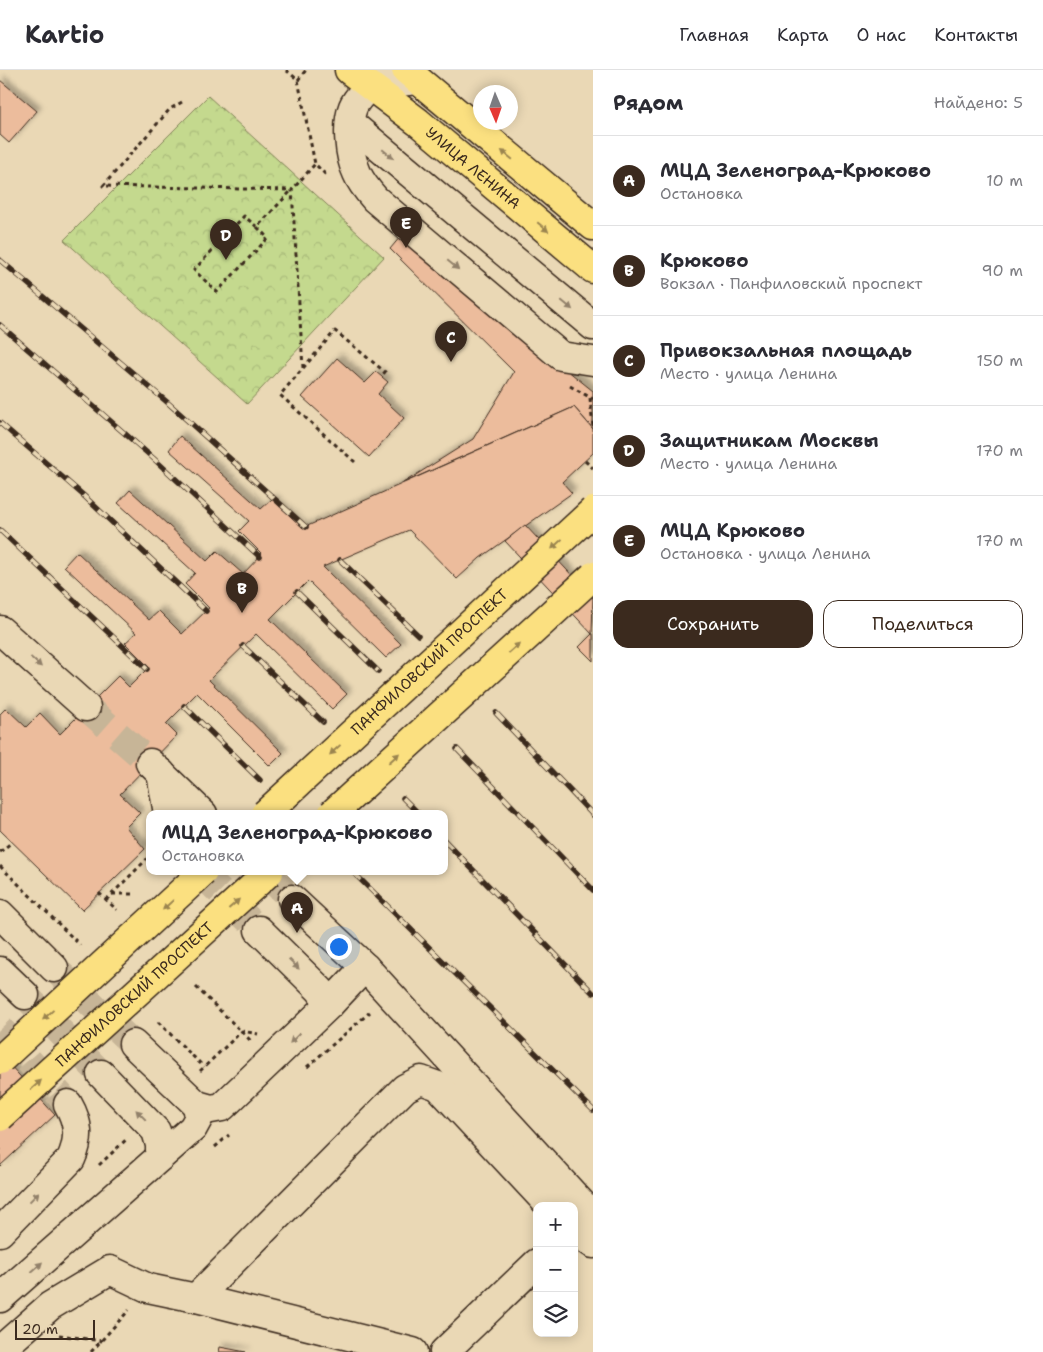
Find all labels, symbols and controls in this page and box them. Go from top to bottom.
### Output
text: Kartio [25,19,104,51]
text: Главная [679,23,749,47]
text: Карта [777,23,829,47]
text: О нас [857,23,906,47]
text: Контакты [934,23,1018,47]
north arrow [473,85,518,130]
text: Рядом [613,89,683,117]
text: Найдено: 5 [934,92,1023,113]
street label: УЛИЦА ЛЕНИНА [421,122,524,214]
one-way arrow [381,148,394,159]
one-way arrow [501,150,514,161]
text: МЦД Зеленоград-Крюково [660,158,931,183]
text: A [623,170,635,191]
text: 10 m [986,170,1023,191]
text: Остановка [660,183,743,204]
pin: E [390,207,422,248]
pin: D [210,219,242,260]
one-way arrow [536,222,549,233]
text: Крюково [660,248,749,273]
one-way arrow [447,259,459,270]
text: B [624,260,634,281]
text: 90 m [982,260,1023,281]
text: Вокзал · Панфиловский проспект [660,273,923,294]
one-way arrow [560,300,573,311]
pin: C [435,321,467,362]
text: Привокзальная площадь [660,338,912,363]
text: C [624,350,634,371]
text: 150 m [976,350,1023,371]
text: Место · улица Ленина [660,363,837,384]
text: Защитникам Москвы [660,428,879,453]
text: D [623,440,635,461]
text: 170 m [976,440,1023,461]
text: Место · улица Ленина [660,453,837,474]
text: МЦД Крюково [660,518,805,543]
text: E [624,530,634,551]
text: 170 m [976,530,1023,551]
one-way arrow [552,538,564,550]
text: Остановка · улица Ленина [660,543,871,564]
pin: B [226,572,258,613]
street label: ПАНФИЛОВСКИЙ ПРОСПЕКТ [347,584,512,740]
button: Сохранить [613,600,813,648]
button: Поделиться [823,600,1023,648]
one-way arrow [508,642,520,654]
one-way arrow [30,657,43,668]
one-way arrow [330,744,342,756]
one-way arrow [388,752,400,764]
popup [146,810,448,875]
text: МЦД Зеленоград-Крюково [162,820,433,845]
text: Остановка [162,845,244,866]
pin: A [281,892,313,933]
one-way arrow [227,898,239,910]
one-way arrow [162,899,174,911]
street label: ПАНФИЛОВСКИЙ ПРОСПЕКТ [51,917,218,1071]
your location [326,934,352,960]
one-way arrow [287,958,299,970]
one-way arrow [43,1009,55,1021]
one-way arrow [290,1032,302,1044]
one-way arrow [30,1079,42,1090]
one-way arrow [135,1109,147,1121]
one-way arrow [28,1192,40,1204]
map controls [533,1202,578,1337]
button: + [533,1202,578,1247]
button: − [533,1247,578,1292]
one-way arrow [31,1261,44,1272]
button: layers [533,1292,578,1337]
scale bar [15,1317,95,1340]
text: 20 m [22,1320,58,1338]

